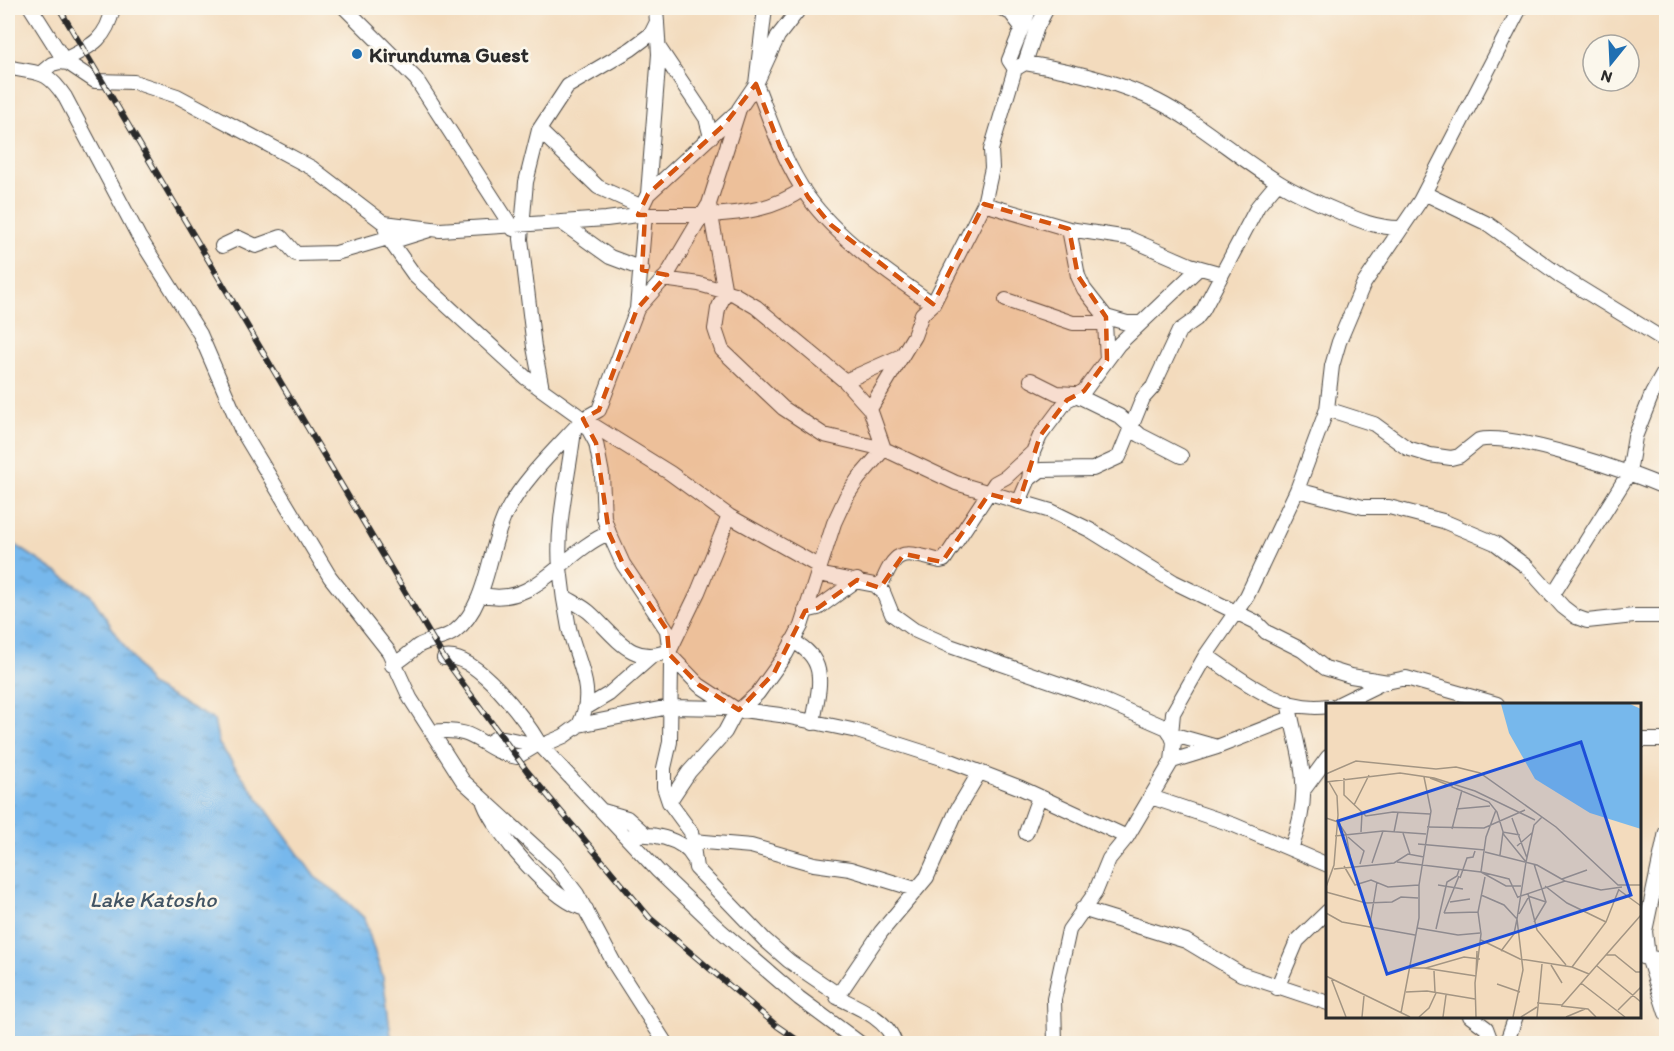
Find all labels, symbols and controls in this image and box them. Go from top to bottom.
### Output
north arrow [1581,33,1641,93]
place label: Kirunduma Guest [369,42,529,67]
marker: Kirunduma Guest [350,47,364,61]
text: N [1598,66,1615,87]
inset map [1326,703,1641,1018]
water label: Lake Katosho [90,886,217,913]

